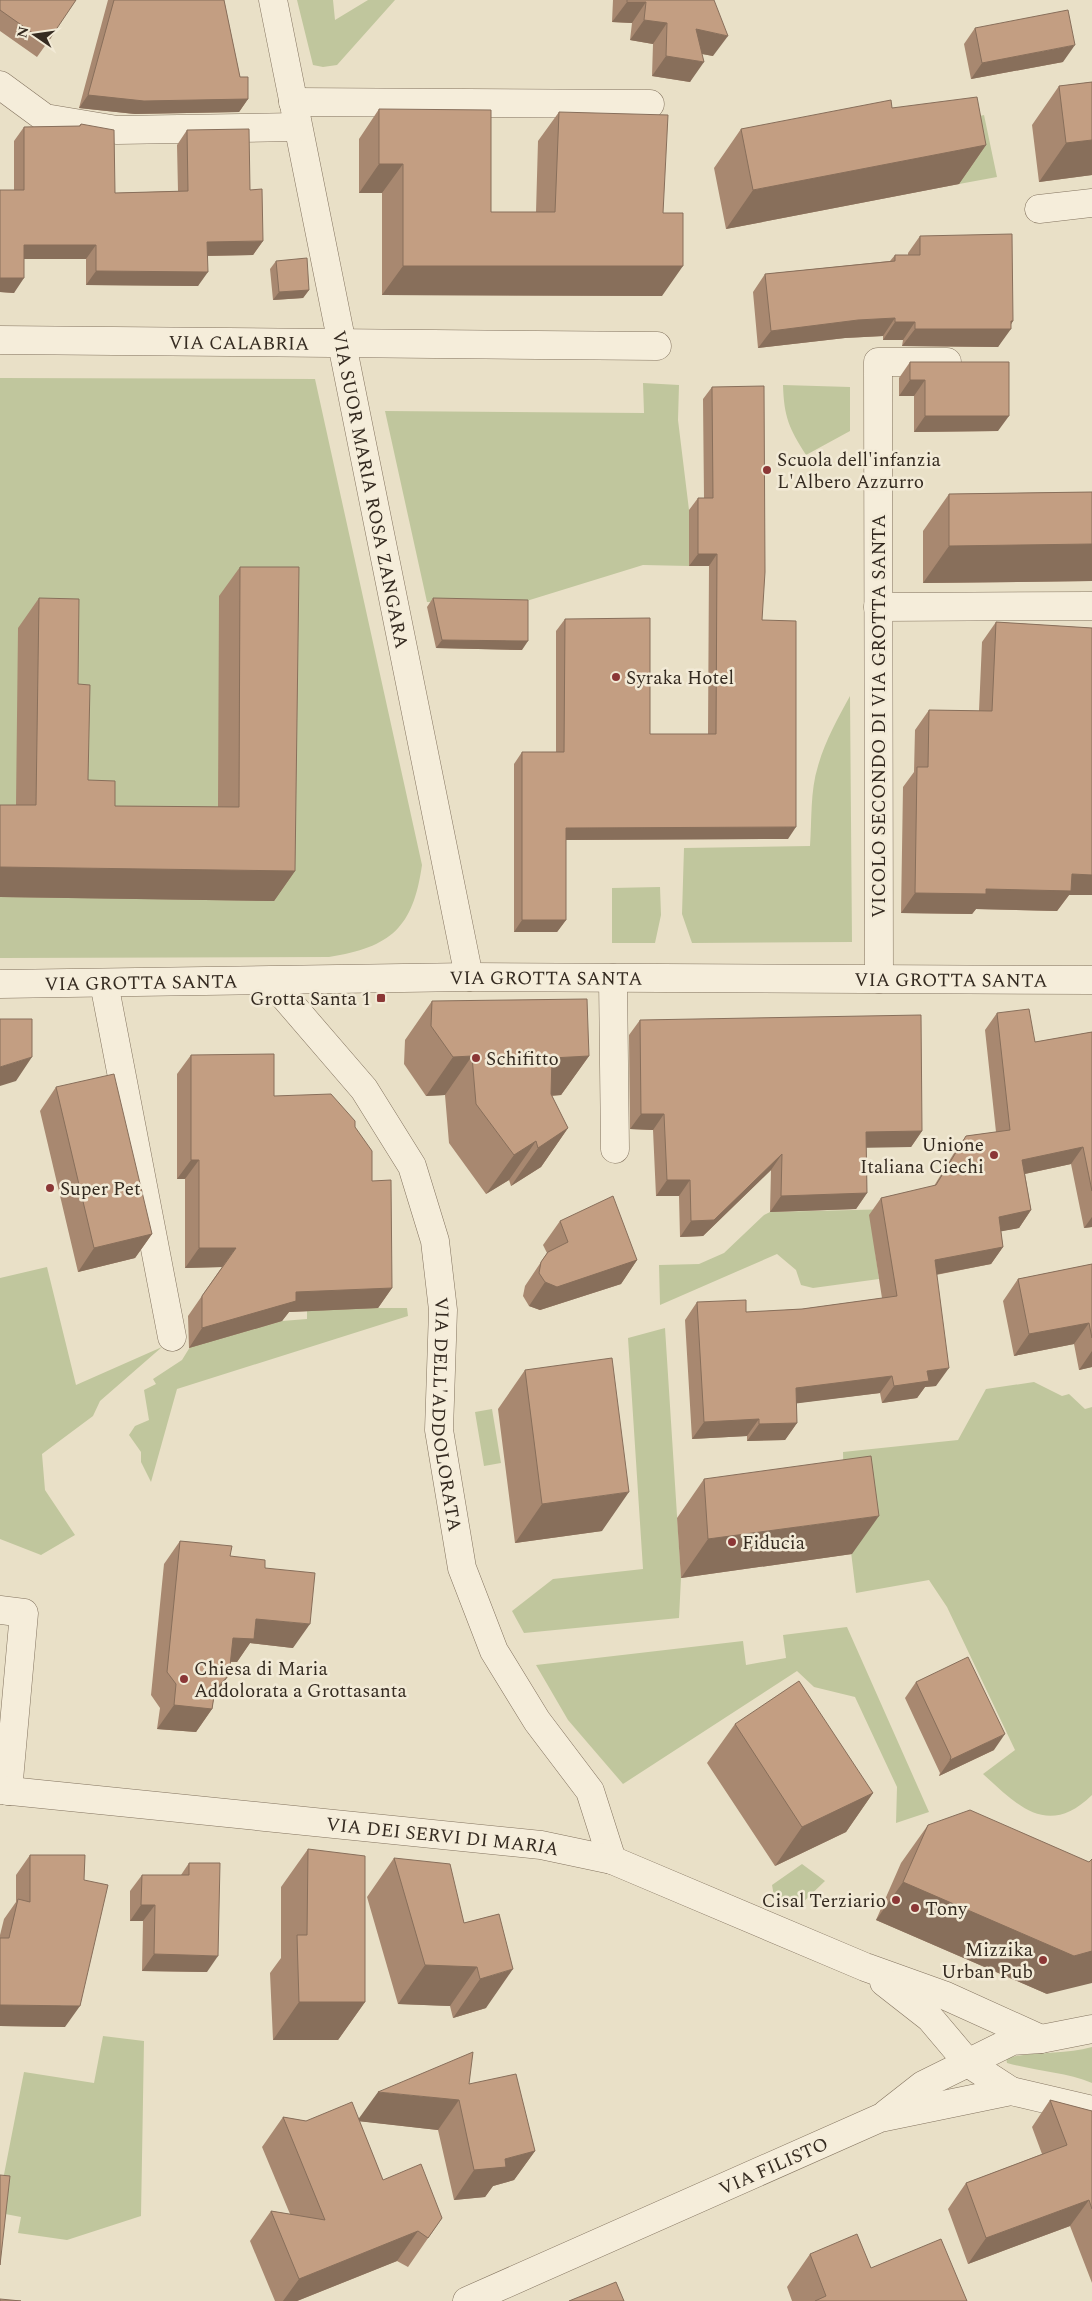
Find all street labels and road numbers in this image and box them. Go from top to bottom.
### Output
street label: VIA SUOR MARIA ROSA ZANGARA [324,328,416,651]
street label: VIA CALABRIA [168,329,310,359]
street label: VICOLO SECONDO DI VIA GROTTA SANTA [865,514,894,918]
street label: VIA GROTTA SANTA [449,964,643,994]
street label: VIA GROTTA SANTA [854,966,1048,996]
street label: VIA GROTTA SANTA [44,967,238,999]
street label: VIA DELL'ADDOLORATA [423,1296,469,1534]
street label: VIA DEI SERVI DI MARIA [325,1810,562,1864]
street label: VIA FILISTO [714,2130,833,2204]

